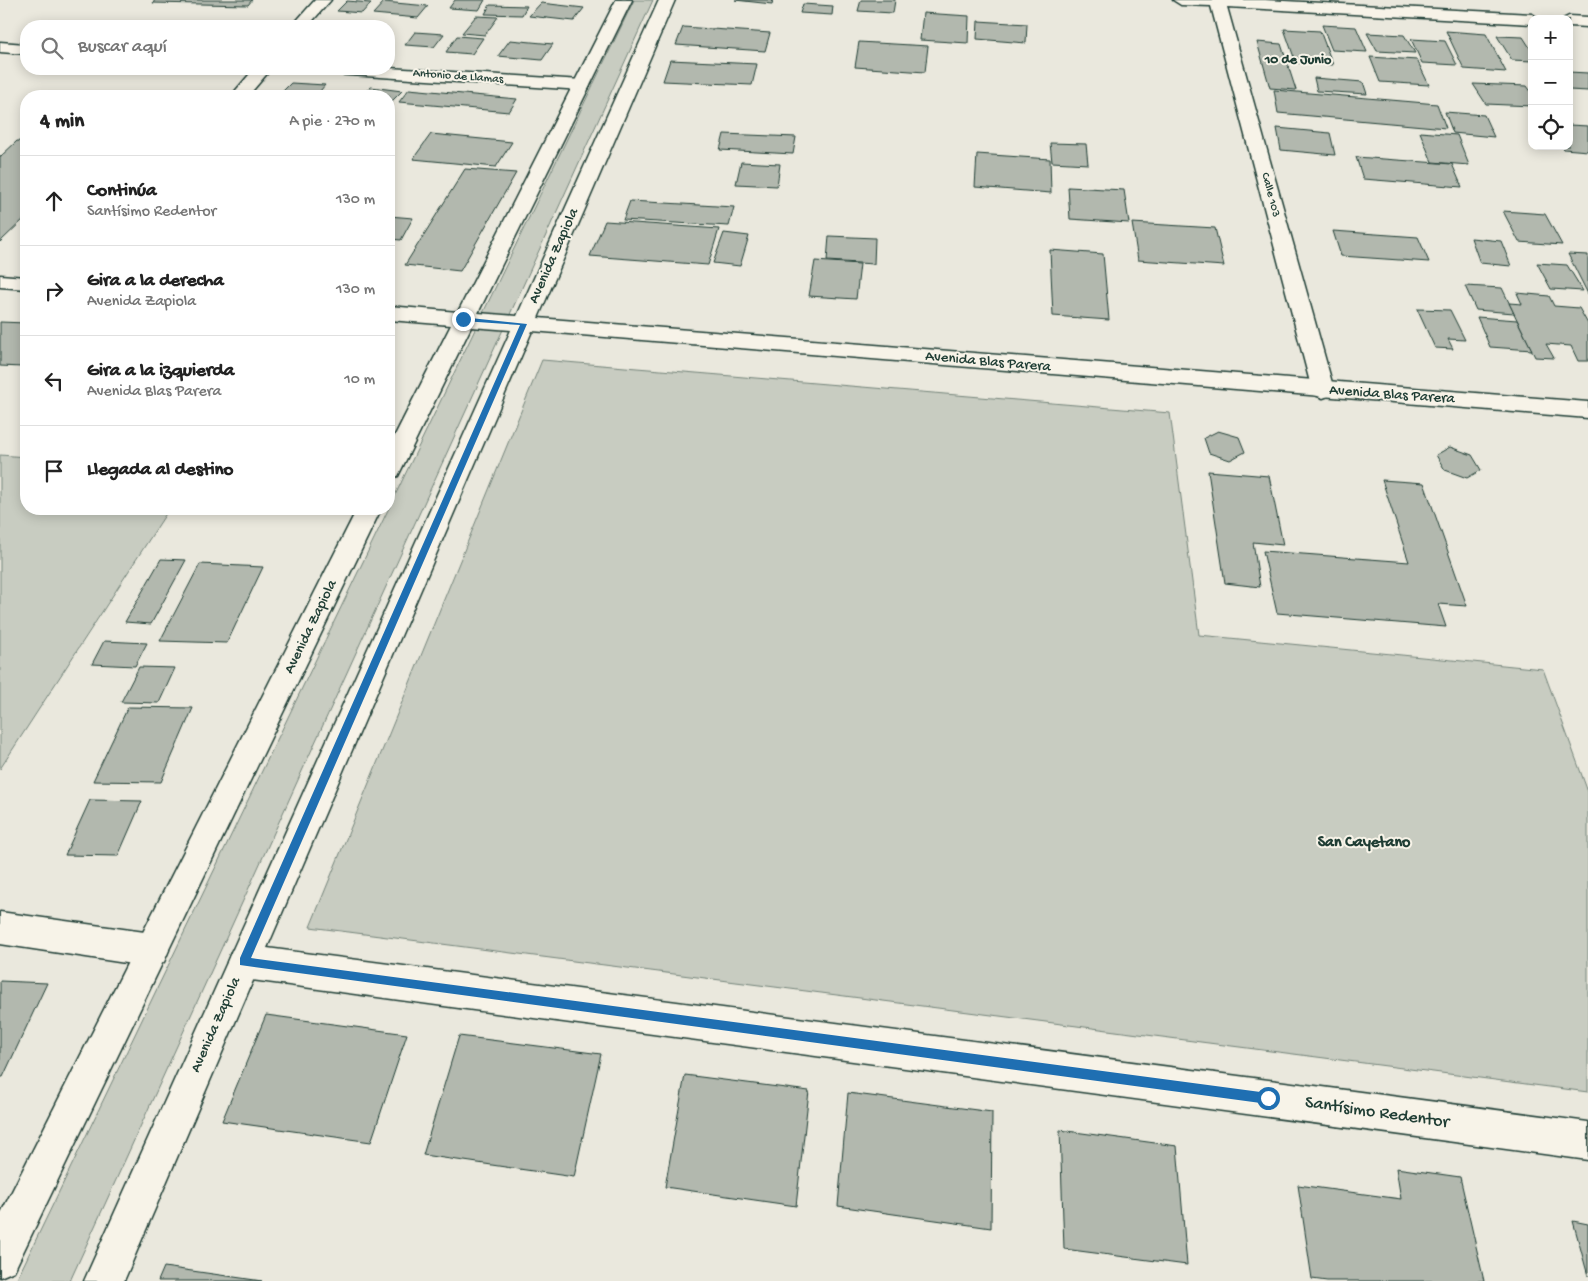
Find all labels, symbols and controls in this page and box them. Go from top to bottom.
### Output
map controls [1528,15,1573,150]
button: + [1528,15,1573,60]
search box [20,20,395,75]
icon: search [38,34,66,62]
text: Buscar aquí [78,36,167,59]
district label: 10 de Junio [1264,52,1332,69]
button: − [1528,60,1573,105]
street label: Antonio de Llamas [412,67,504,87]
button: locate [1528,105,1573,150]
text: 4 min [40,110,84,135]
text: A pie · 270 m [289,113,375,132]
street label: Calle 103 [1257,171,1283,219]
text: Continúa [87,180,157,203]
icon: ahead [40,187,68,215]
text: 130 m [336,191,375,210]
text: Santísimo Redentor [87,203,216,222]
street label: Avenida Zapiola [525,205,583,306]
text: Gira a la derecha [87,270,224,293]
icon: right [40,277,68,305]
text: 130 m [336,281,375,300]
text: Avenida Zapiola [87,293,196,312]
route end [452,308,475,331]
street label: Avenida Blas Parera [924,348,1052,377]
text: Gira a la izquierda [87,360,234,383]
icon: left [40,367,68,395]
text: 10 m [344,371,375,390]
street label: Avenida Blas Parera [1329,382,1456,408]
text: Avenida Blas Parera [87,383,221,402]
icon: arrive [40,457,68,485]
text: Llegada al destino [87,459,233,482]
street label: Avenida Zapiola [280,576,342,677]
district label: San Cayetano [1318,834,1411,853]
street label: Avenida Zapiola [187,974,245,1075]
route start [1257,1087,1280,1110]
street label: Santísimo Redentor [1304,1092,1452,1134]

